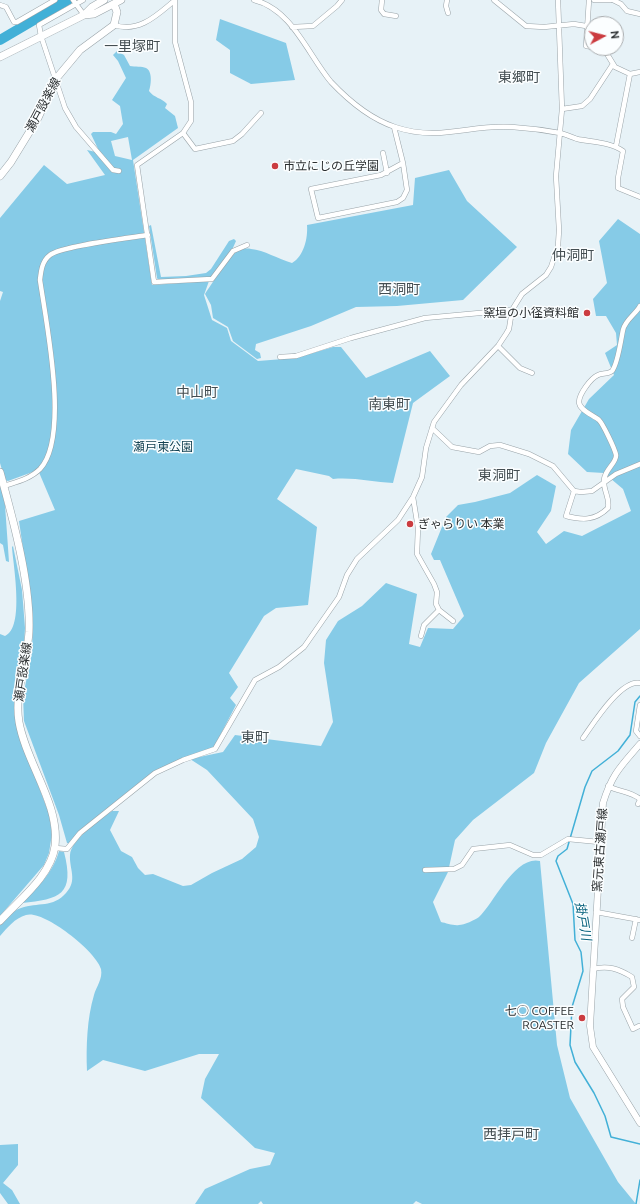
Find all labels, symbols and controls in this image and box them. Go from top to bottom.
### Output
north arrow [584,16,624,56]
text: N [608,30,621,39]
district label: 一里塚町 [104,38,160,54]
district label: 東郷町 [498,69,540,85]
street label: 瀬戸設楽線 [23,75,63,135]
place label: 市立にじの丘学園 [283,159,379,173]
marker: 市立にじの丘学園 [270,161,280,171]
district label: 仲洞町 [552,247,594,263]
district label: 西洞町 [378,281,420,297]
place label: 窯垣の小径資料館 [483,306,579,320]
marker: 窯垣の小径資料館 [582,308,592,318]
district label: 中山町 [176,384,218,400]
district label: 南東町 [368,396,410,412]
park label: 瀬戸東公園 [133,440,193,454]
district label: 東洞町 [478,467,520,483]
place label: ぎゃらりい 本業 [418,517,505,531]
marker: ぎゃらりい 本業 [405,519,415,529]
street label: 瀬戸設楽線 [12,641,34,703]
district label: 東町 [241,729,269,745]
street label: 窯元東古瀬戸線 [590,808,610,892]
water label: 掛戸川 [572,900,594,942]
place label: 七◯ COFFEE ROASTER [505,1004,574,1032]
marker: 七◯ COFFEE ROASTER [577,1013,587,1023]
district label: 西拝戸町 [483,1126,539,1142]

